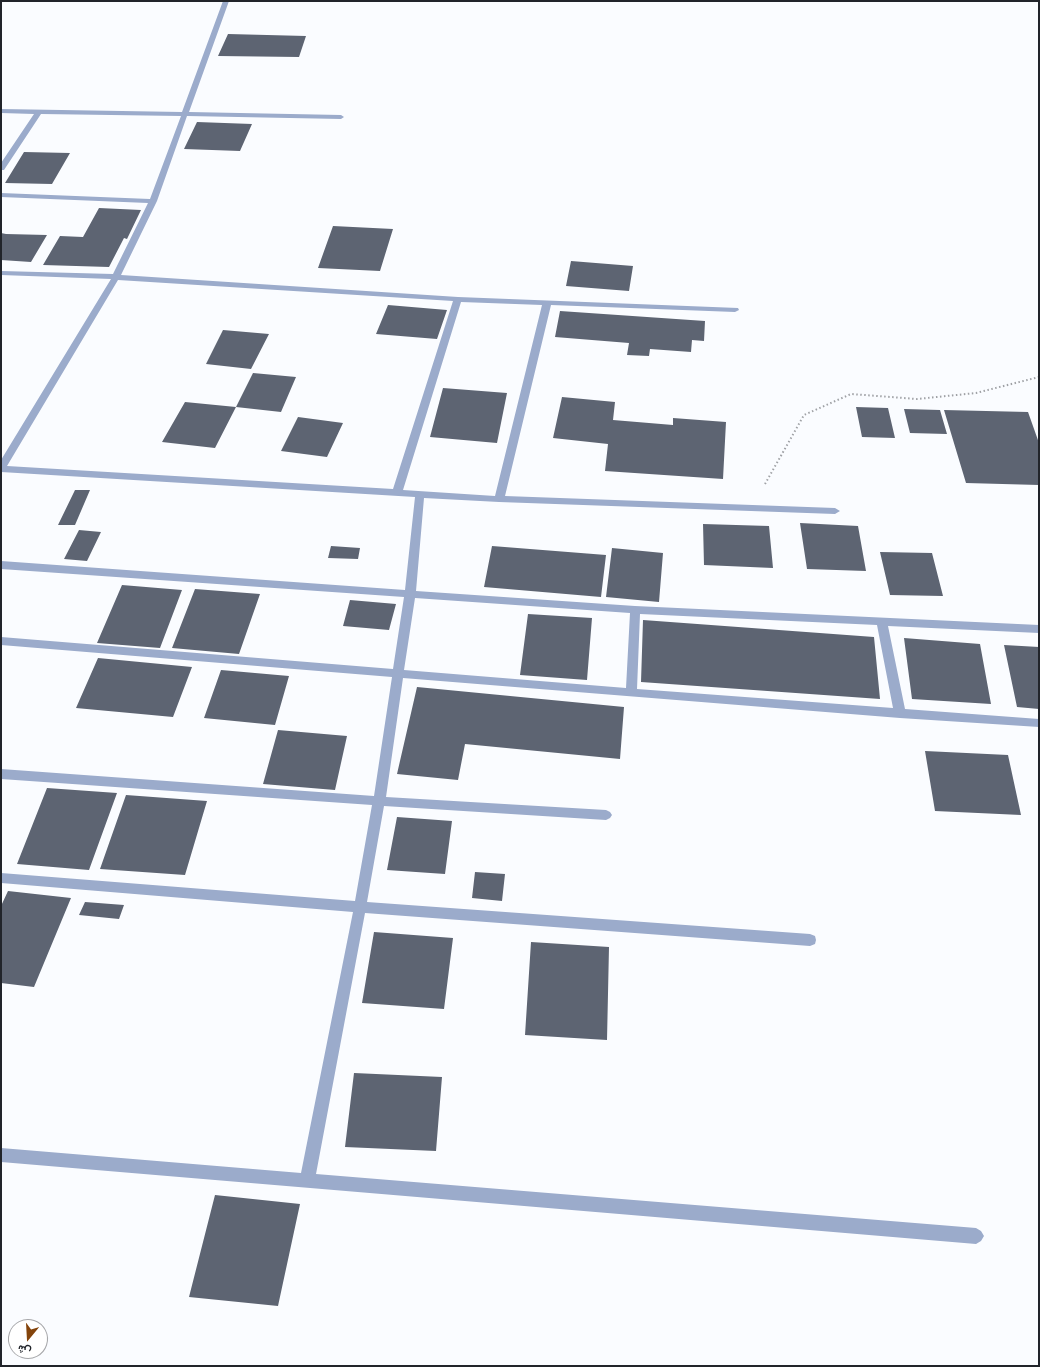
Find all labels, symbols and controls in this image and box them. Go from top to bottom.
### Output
north arrow [8,1319,48,1359]
text: ش [16,1342,33,1358]

